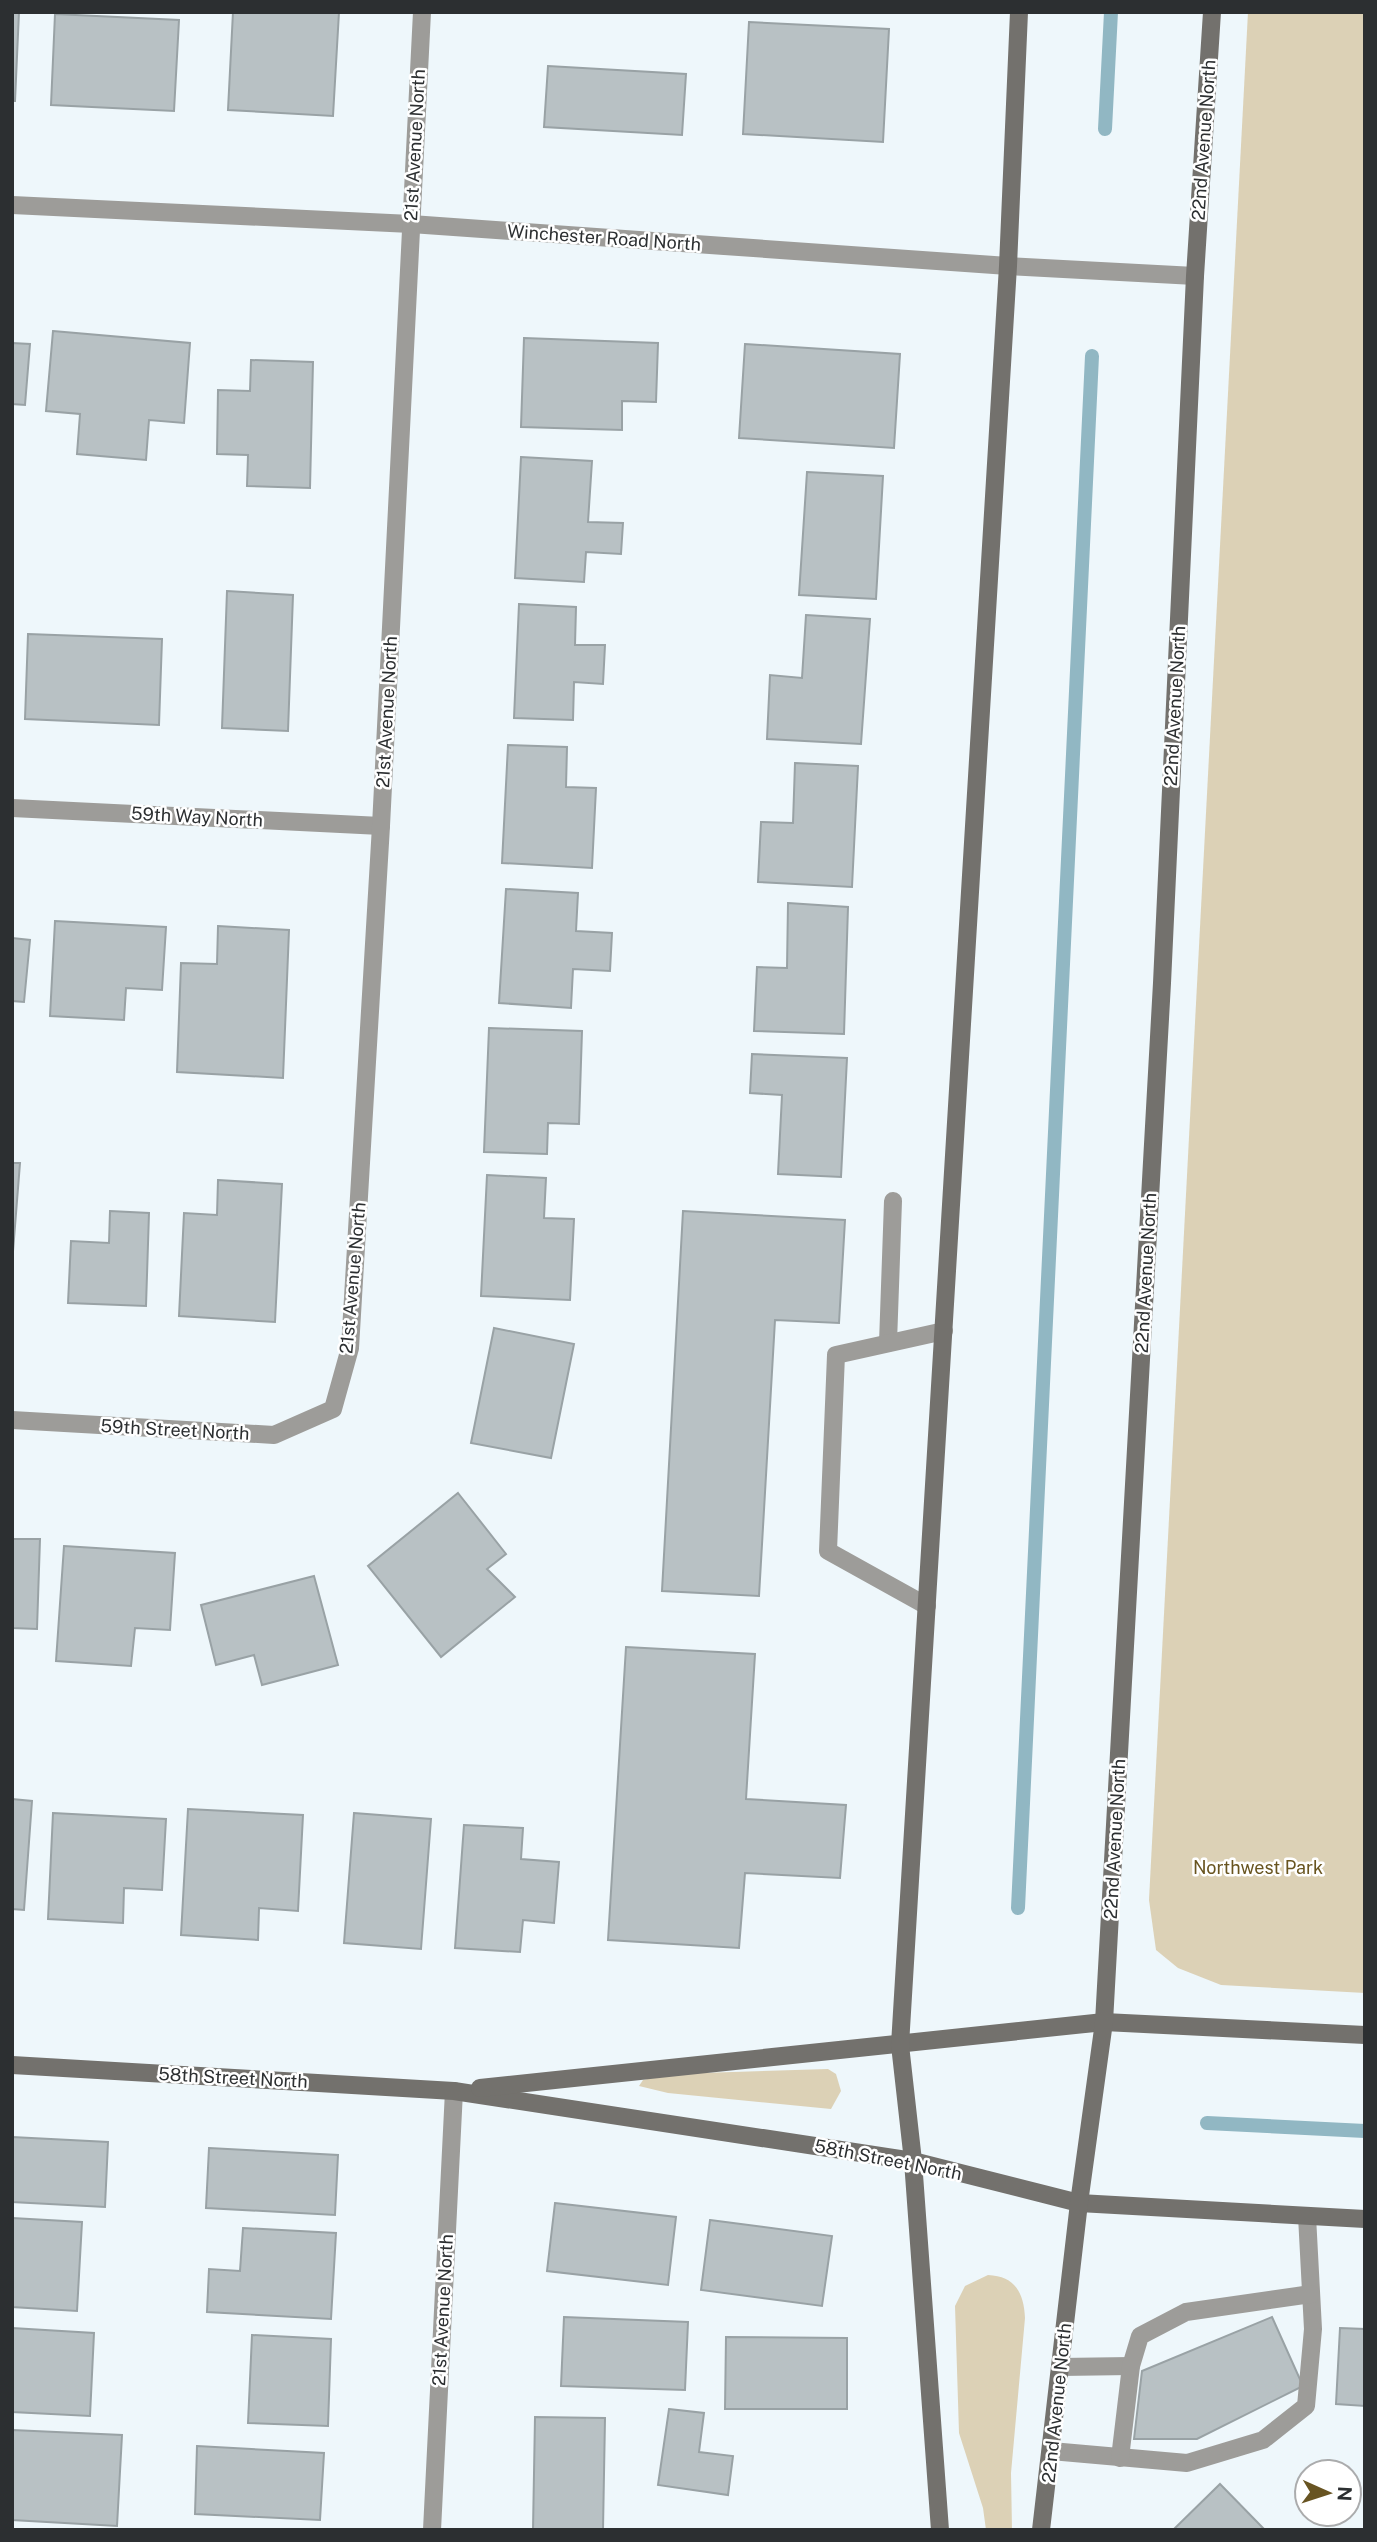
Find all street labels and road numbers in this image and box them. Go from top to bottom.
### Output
street label: 22nd Avenue North [1187,59,1220,221]
street label: 21st Avenue North [400,68,429,222]
street label: Winchester Road North [506,220,702,255]
street label: 22nd Avenue North [1160,625,1189,787]
street label: 21st Avenue North [372,635,401,789]
street label: 59th Way North [131,803,263,830]
street label: 22nd Avenue North [1131,1192,1160,1354]
street label: 21st Avenue North [335,1201,370,1355]
street label: 59th Street North [100,1415,250,1444]
street label: 22nd Avenue North [1100,1758,1129,1920]
street label: 58th Street North [158,2063,308,2092]
street label: 58th Street North [813,2135,964,2184]
street label: 21st Avenue North [428,2233,457,2387]
street label: 22nd Avenue North [1038,2322,1075,2484]

